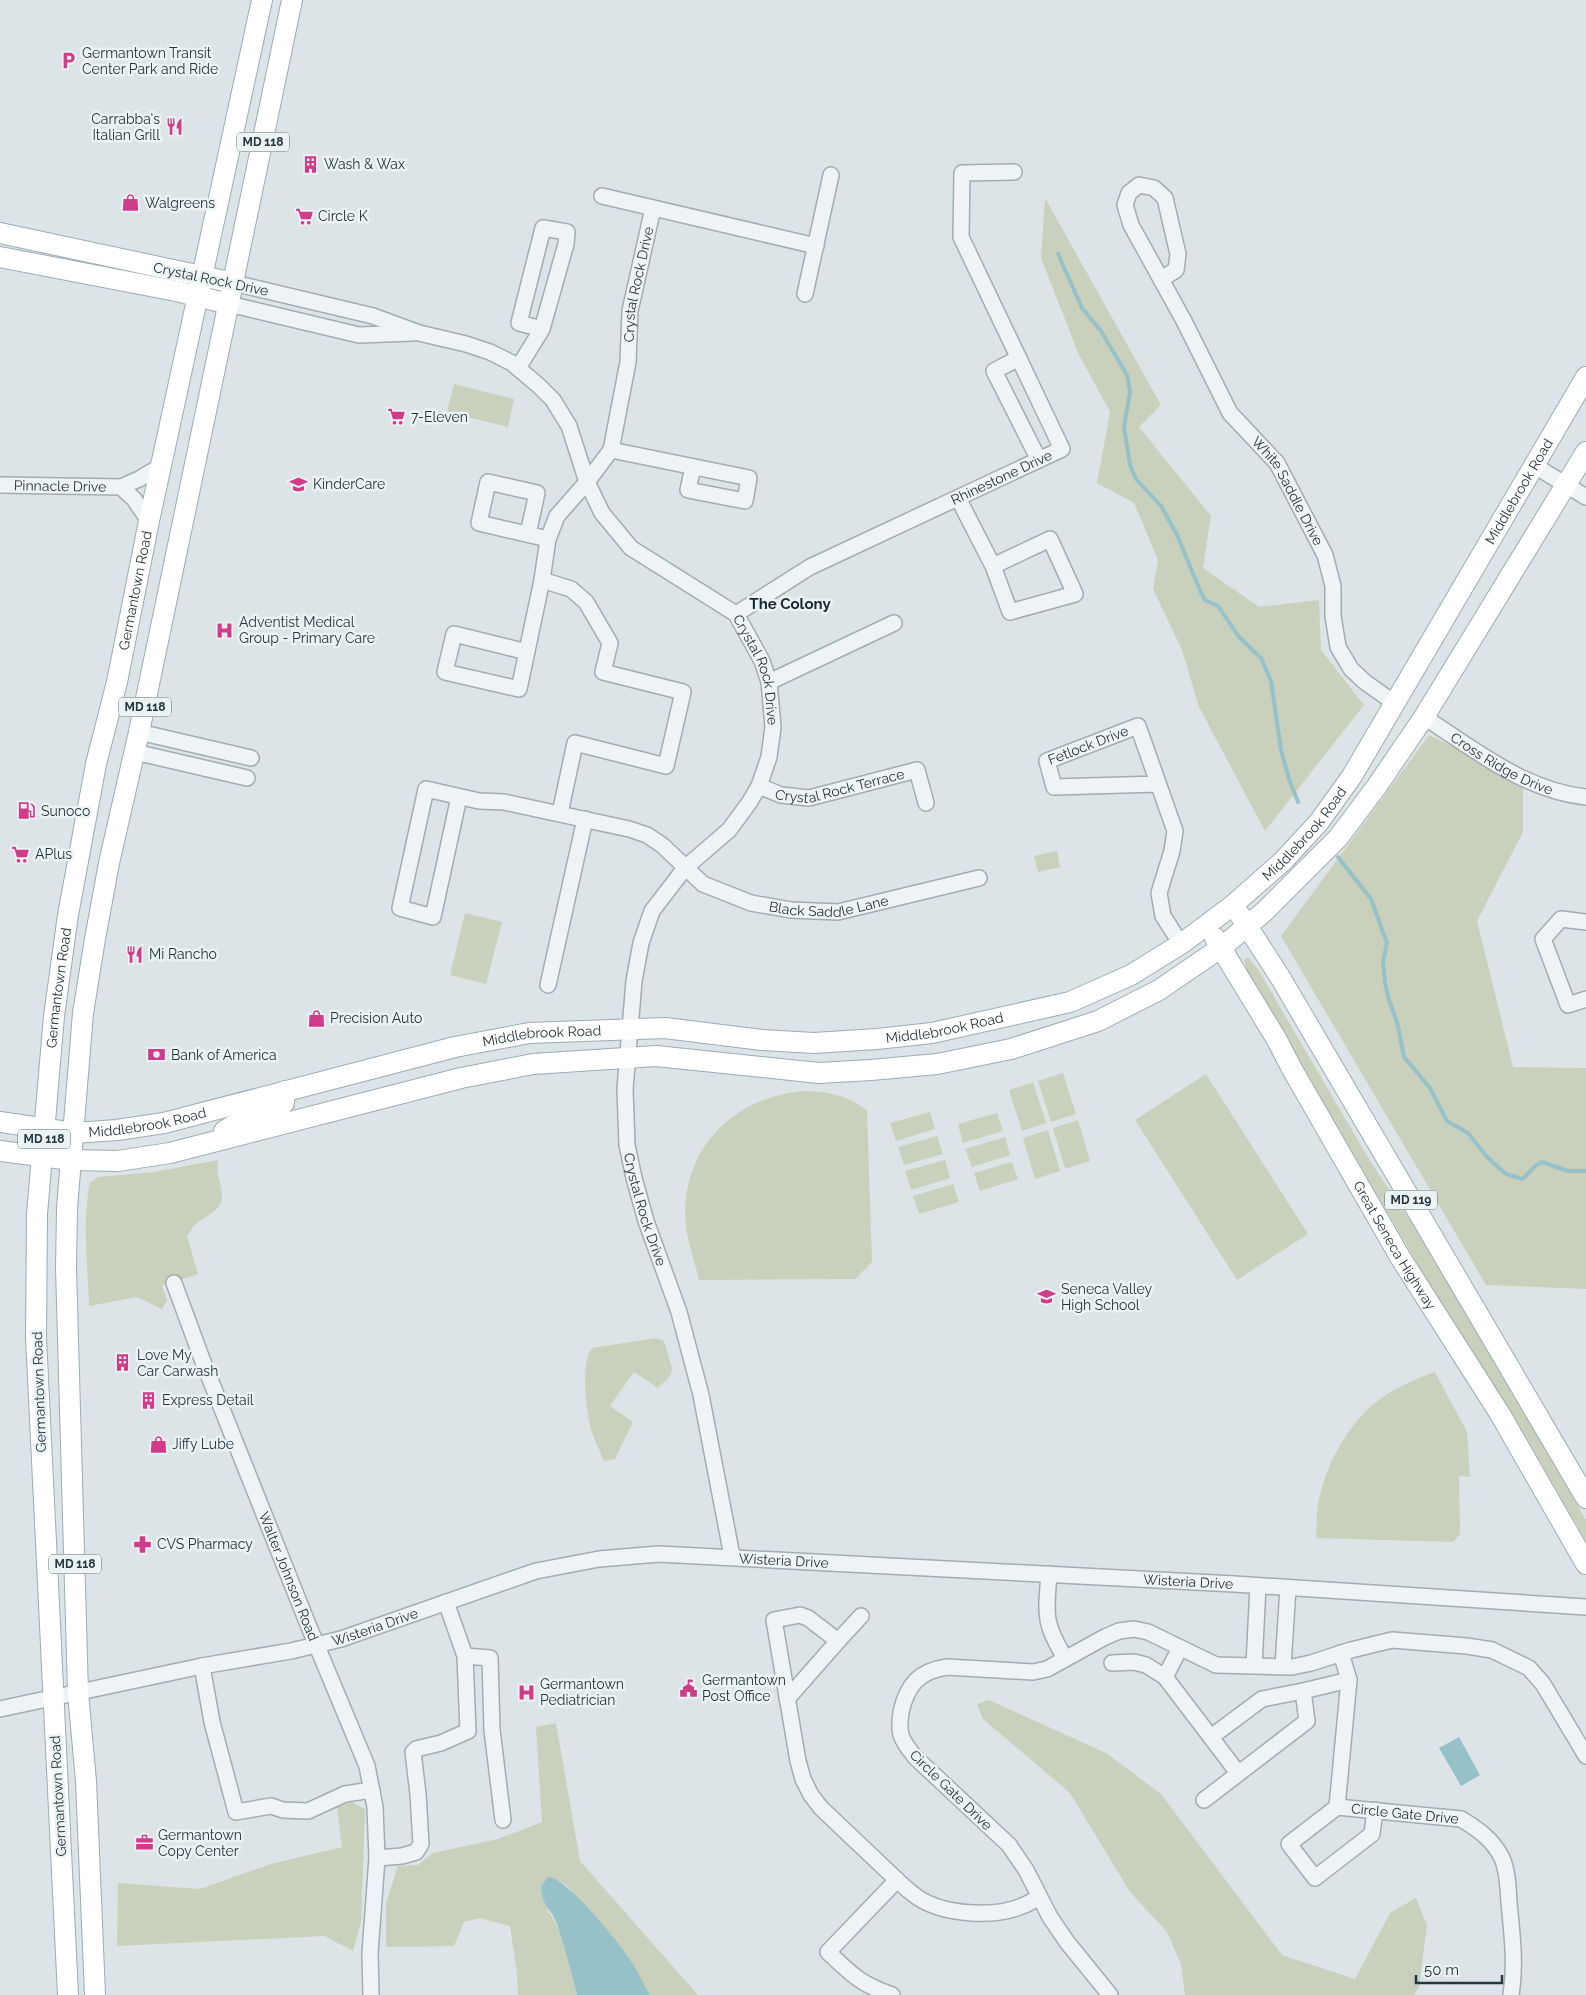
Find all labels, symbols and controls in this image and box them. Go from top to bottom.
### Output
place label: Germantown Transit Center Park and Ride [82,45,218,77]
parking icon: Germantown Transit Center Park and Ride [58,51,78,71]
place label: Carrabba's Italian Grill [91,111,160,143]
restaurant icon: Carrabba's Italian Grill [164,117,184,137]
road number: MD 118 [237,132,289,152]
building icon: Wash & Wax [300,154,320,174]
place label: Wash & Wax [324,156,405,172]
shop icon: Walgreens [121,193,141,213]
place label: Walgreens [145,195,215,211]
supermarket icon: Circle K [294,206,314,226]
place label: Circle K [318,208,368,224]
street label: Crystal Rock Drive [621,225,657,343]
street label: Crystal Rock Drive [152,259,270,299]
supermarket icon: 7-Eleven [387,407,407,427]
place label: 7-Eleven [411,409,468,425]
street label: White Saddle Drive [1248,433,1327,548]
street label: Middlebrook Road [1482,436,1556,547]
street label: Rhinestone Drive [948,447,1055,508]
school or university icon: KinderCare [289,474,309,494]
place label: KinderCare [313,476,385,492]
street label: Pinnacle Drive [14,477,106,495]
street label: Germantown Road [116,529,155,651]
district label: The Colony [749,595,831,613]
street label: Crystal Rock Drive [730,612,781,726]
place label: Adventist Medical Group - Primary Care [239,614,375,646]
hospital icon: Adventist Medical Group - Primary Care [215,620,235,640]
road number: MD 118 [119,698,171,716]
street label: Fetlock Drive [1046,722,1131,768]
street label: Cross Ridge Drive [1448,729,1555,798]
street label: Crystal Rock Terrace [773,766,906,806]
street label: Middlebrook Road [1259,784,1350,884]
fuel station icon: Sunoco [17,801,37,821]
place label: Sunoco [41,803,90,819]
supermarket icon: APlus [11,844,31,864]
place label: APlus [35,846,72,862]
street label: Black Saddle Lane [768,892,890,920]
street label: Germantown Road [43,927,74,1049]
restaurant icon: Mi Rancho [125,944,145,964]
place label: Mi Rancho [149,946,217,962]
shop icon: Precision Auto [306,1008,326,1028]
street label: Middlebrook Road [885,1009,1005,1046]
place label: Precision Auto [330,1010,422,1026]
street label: Middlebrook Road [481,1022,601,1050]
bank icon: Bank of America [147,1045,167,1065]
place label: Bank of America [171,1047,277,1063]
street label: Middlebrook Road [88,1104,208,1140]
road number: MD 118 [18,1130,70,1148]
street label: Crystal Rock Drive [621,1151,670,1268]
street label: Great Seneca Highway [1350,1178,1440,1313]
road number: MD 119 [1385,1190,1437,1210]
place label: Seneca Valley High School [1061,1281,1153,1313]
school or university icon: Seneca Valley High School [1037,1287,1057,1307]
street label: Germantown Road [29,1331,49,1453]
place label: Love My Car Carwash [137,1347,218,1379]
building icon: Love My Car Carwash [113,1353,133,1373]
building icon: Express Detail [138,1390,158,1410]
place label: Express Detail [162,1392,254,1408]
shop icon: Jiffy Lube [148,1434,168,1454]
place label: Jiffy Lube [172,1436,234,1452]
street label: Walter Johnson Road [256,1509,322,1643]
pharmacy icon: CVS Pharmacy [133,1534,153,1554]
place label: CVS Pharmacy [157,1536,253,1552]
street label: Wisteria Drive [738,1550,829,1571]
road number: MD 118 [49,1555,101,1574]
street label: Wisteria Drive [1143,1571,1234,1592]
street label: Wisteria Drive [330,1605,420,1649]
place label: Germantown Post Office [702,1672,786,1704]
place label: Germantown Pediatrician [540,1676,624,1708]
public building icon: Germantown Post Office [678,1678,698,1698]
hospital icon: Germantown Pediatrician [516,1682,536,1702]
street label: Germantown Road [47,1735,69,1857]
street label: Circle Gate Drive [907,1747,995,1833]
street label: Circle Gate Drive [1350,1800,1460,1827]
place label: Germantown Copy Center [158,1827,242,1859]
office icon: Germantown Copy Center [134,1833,154,1853]
scale bar [1416,1952,1502,1984]
text: 50 m [1424,1961,1459,1979]

